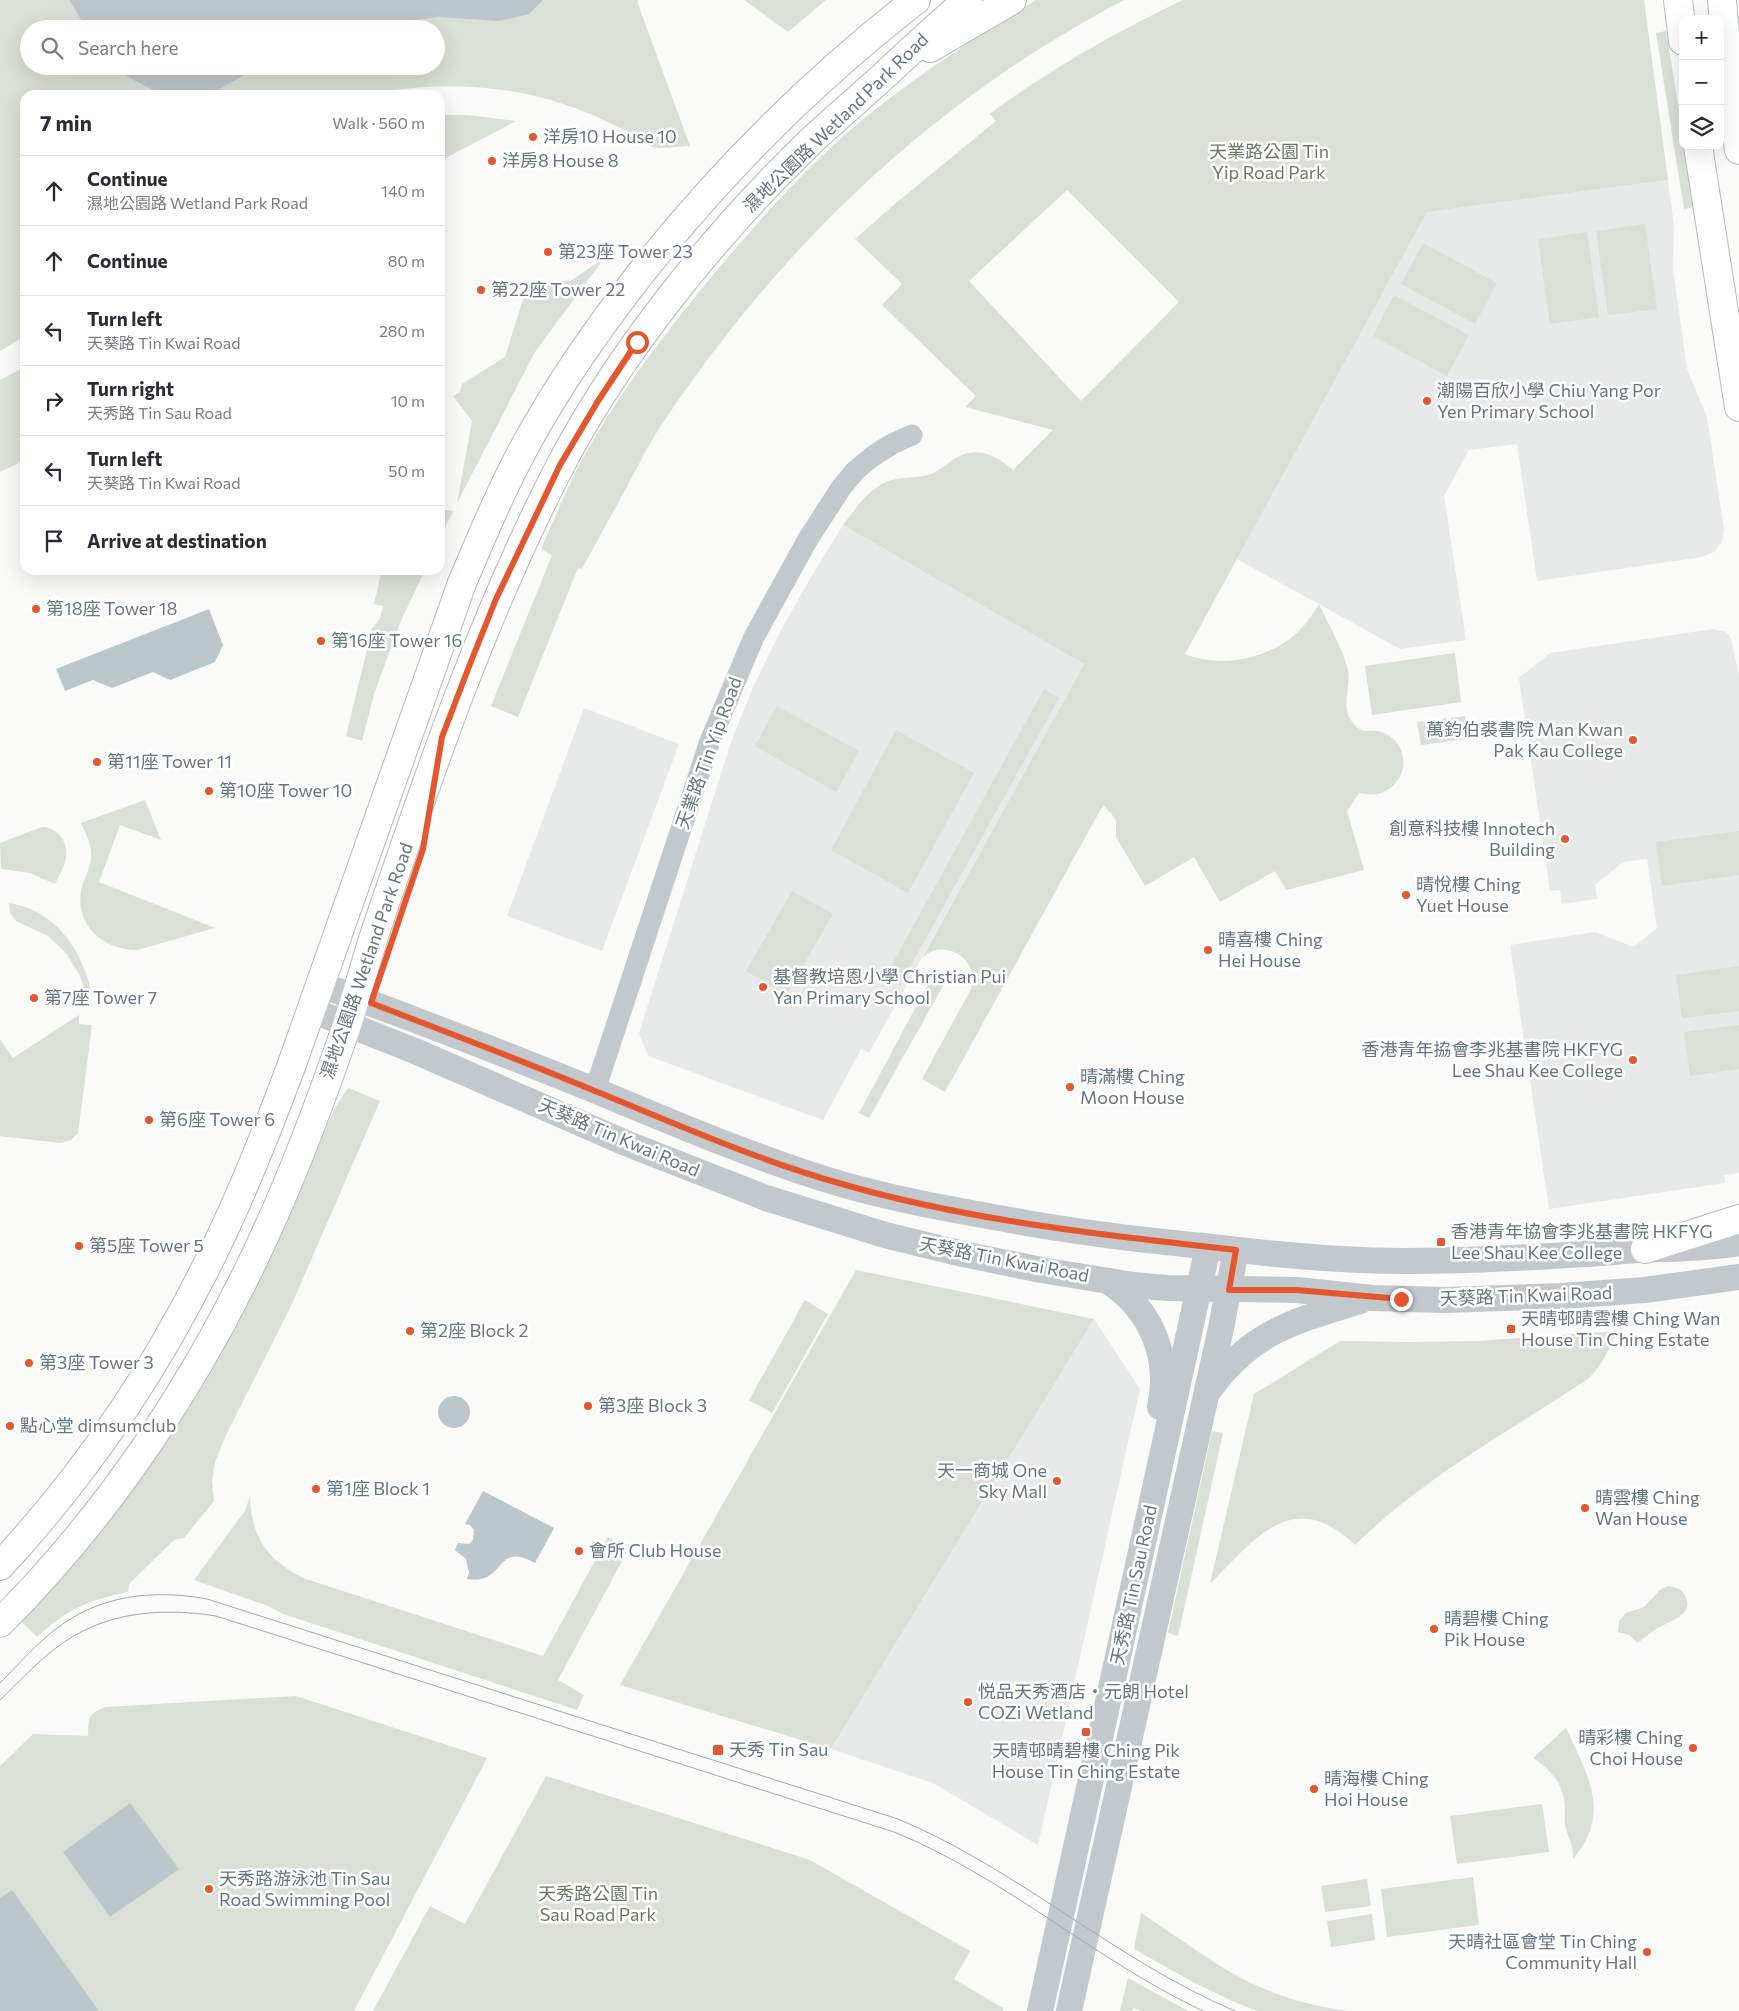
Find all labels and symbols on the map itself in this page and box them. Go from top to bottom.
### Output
street label: 濕地公園路 Wetland Park Road [738,28,932,217]
place label: 洋房10 House 10 [543,125,677,147]
marker: 洋房10 House 10 [527,131,539,143]
park label: 天業路公園 Tin Yip Road Park [1209,140,1329,183]
place label: 洋房8 House 8 [502,149,619,171]
marker: 洋房8 House 8 [486,155,498,167]
place label: 第23座 Tower 23 [558,240,693,262]
marker: 第23座 Tower 23 [542,246,554,258]
place label: 第22座 Tower 22 [491,278,625,300]
marker: 第22座 Tower 22 [475,284,487,296]
route start [626,331,649,354]
place label: 潮陽百欣小學 Chiu Yang Por Yen Primary School [1437,379,1661,422]
marker: 潮陽百欣小學 Chiu Yang Por Yen Primary School [1421,395,1433,407]
place label: 第18座 Tower 18 [46,597,178,619]
marker: 第18座 Tower 18 [30,603,42,615]
place label: 第16座 Tower 16 [331,629,463,651]
marker: 第16座 Tower 16 [315,635,327,647]
street label: 天業路 Tin Yip Road [670,674,746,832]
place label: 萬鈞伯裘書院 Man Kwan Pak Kau College [1426,718,1623,761]
marker: 萬鈞伯裘書院 Man Kwan Pak Kau College [1627,734,1639,746]
place label: 第11座 Tower 11 [107,750,232,772]
marker: 第11座 Tower 11 [91,756,103,768]
place label: 第10座 Tower 10 [219,779,352,801]
marker: 第10座 Tower 10 [203,785,215,797]
place label: 創意科技樓 Innotech Building [1389,817,1555,860]
marker: 創意科技樓 Innotech Building [1559,833,1571,845]
street label: 濕地公園路 Wetland Park Road [315,840,417,1082]
place label: 晴悅樓 Ching Yuet House [1416,873,1521,916]
marker: 晴悅樓 Ching Yuet House [1400,889,1412,901]
place label: 晴喜樓 Ching Hei House [1218,928,1323,971]
marker: 晴喜樓 Ching Hei House [1202,944,1214,956]
place label: 基督教培恩小學 Christian Pui Yan Primary School [773,965,1006,1008]
marker: 基督教培恩小學 Christian Pui Yan Primary School [757,981,769,993]
place label: 第7座 Tower 7 [44,986,157,1008]
marker: 第7座 Tower 7 [28,992,40,1004]
place label: 香港青年拹會李兆基書院 HKFYG Lee Shau Kee College [1361,1038,1623,1081]
marker: 香港青年拹會李兆基書院 HKFYG Lee Shau Kee College [1627,1054,1639,1066]
place label: 晴滿樓 Ching Moon House [1080,1065,1185,1108]
marker: 晴滿樓 Ching Moon House [1064,1081,1076,1093]
street label: 天葵路 Tin Kwai Road [536,1093,703,1181]
place label: 第6座 Tower 6 [159,1108,275,1130]
marker: 第6座 Tower 6 [143,1114,155,1126]
place label: 香港青年協會李兆基書院 HKFYG Lee Shau Kee College [1451,1220,1713,1263]
street label: 天葵路 Tin Kwai Road [917,1232,1091,1286]
place label: 第5座 Tower 5 [89,1234,204,1256]
marker: 香港青年協會李兆基書院 HKFYG Lee Shau Kee College [1435,1236,1447,1248]
marker: 第5座 Tower 5 [73,1240,85,1252]
street label: 天葵路 Tin Kwai Road [1439,1281,1613,1309]
route end [1390,1288,1413,1311]
place label: 天晴邨晴雲樓 Ching Wan House Tin Ching Estate [1521,1307,1720,1350]
place label: 第2座 Block 2 [420,1319,528,1341]
marker: 天晴邨晴雲樓 Ching Wan House Tin Ching Estate [1505,1323,1517,1335]
marker: 第2座 Block 2 [404,1325,416,1337]
place label: 第3座 Tower 3 [39,1351,154,1373]
marker: 第3座 Tower 3 [23,1357,35,1369]
place label: 第3座 Block 3 [598,1394,707,1416]
marker: 第3座 Block 3 [582,1400,594,1412]
place label: 點心堂 dimsumclub [20,1414,176,1436]
marker: 點心堂 dimsumclub [4,1420,16,1432]
place label: 天一商城 One Sky Mall [937,1459,1047,1502]
marker: 天一商城 One Sky Mall [1051,1475,1063,1487]
place label: 第1座 Block 1 [326,1477,430,1499]
marker: 第1座 Block 1 [310,1483,322,1495]
place label: 晴雲樓 Ching Wan House [1595,1486,1700,1529]
marker: 晴雲樓 Ching Wan House [1579,1502,1591,1514]
street label: 天秀路 Tin Sau Road [1105,1503,1161,1667]
place label: 會所 Club House [589,1539,721,1561]
marker: 會所 Club House [573,1545,585,1557]
place label: 晴碧樓 Ching Pik House [1444,1607,1549,1650]
marker: 晴碧樓 Ching Pik House [1428,1623,1440,1635]
place label: 悦品天秀酒店‧元朗 Hotel COZi Wetland [978,1680,1189,1723]
marker: 悦品天秀酒店‧元朗 Hotel COZi Wetland [962,1696,974,1708]
marker: 天晴邨晴碧樓 Ching Pik House Tin Ching Estate [1080,1726,1092,1738]
place label: 晴彩樓 Ching Choi House [1578,1726,1683,1769]
place label: 天秀 Tin Sau [729,1738,828,1760]
place label: 天晴邨晴碧樓 Ching Pik House Tin Ching Estate [992,1739,1180,1782]
marker: 晴彩樓 Ching Choi House [1687,1742,1699,1754]
marker: 天秀 Tin Sau [711,1743,725,1757]
place label: 晴海樓 Ching Hoi House [1324,1767,1429,1810]
marker: 晴海樓 Ching Hoi House [1308,1783,1320,1795]
place label: 天秀路游泳池 Tin Sau Road Swimming Pool [219,1867,390,1910]
park label: 天秀路公園 Tin Sau Road Park [538,1882,658,1925]
marker: 天秀路游泳池 Tin Sau Road Swimming Pool [203,1883,215,1895]
place label: 天晴社區會堂 Tin Ching Community Hall [1448,1930,1637,1973]
marker: 天晴社區會堂 Tin Ching Community Hall [1641,1946,1653,1958]

